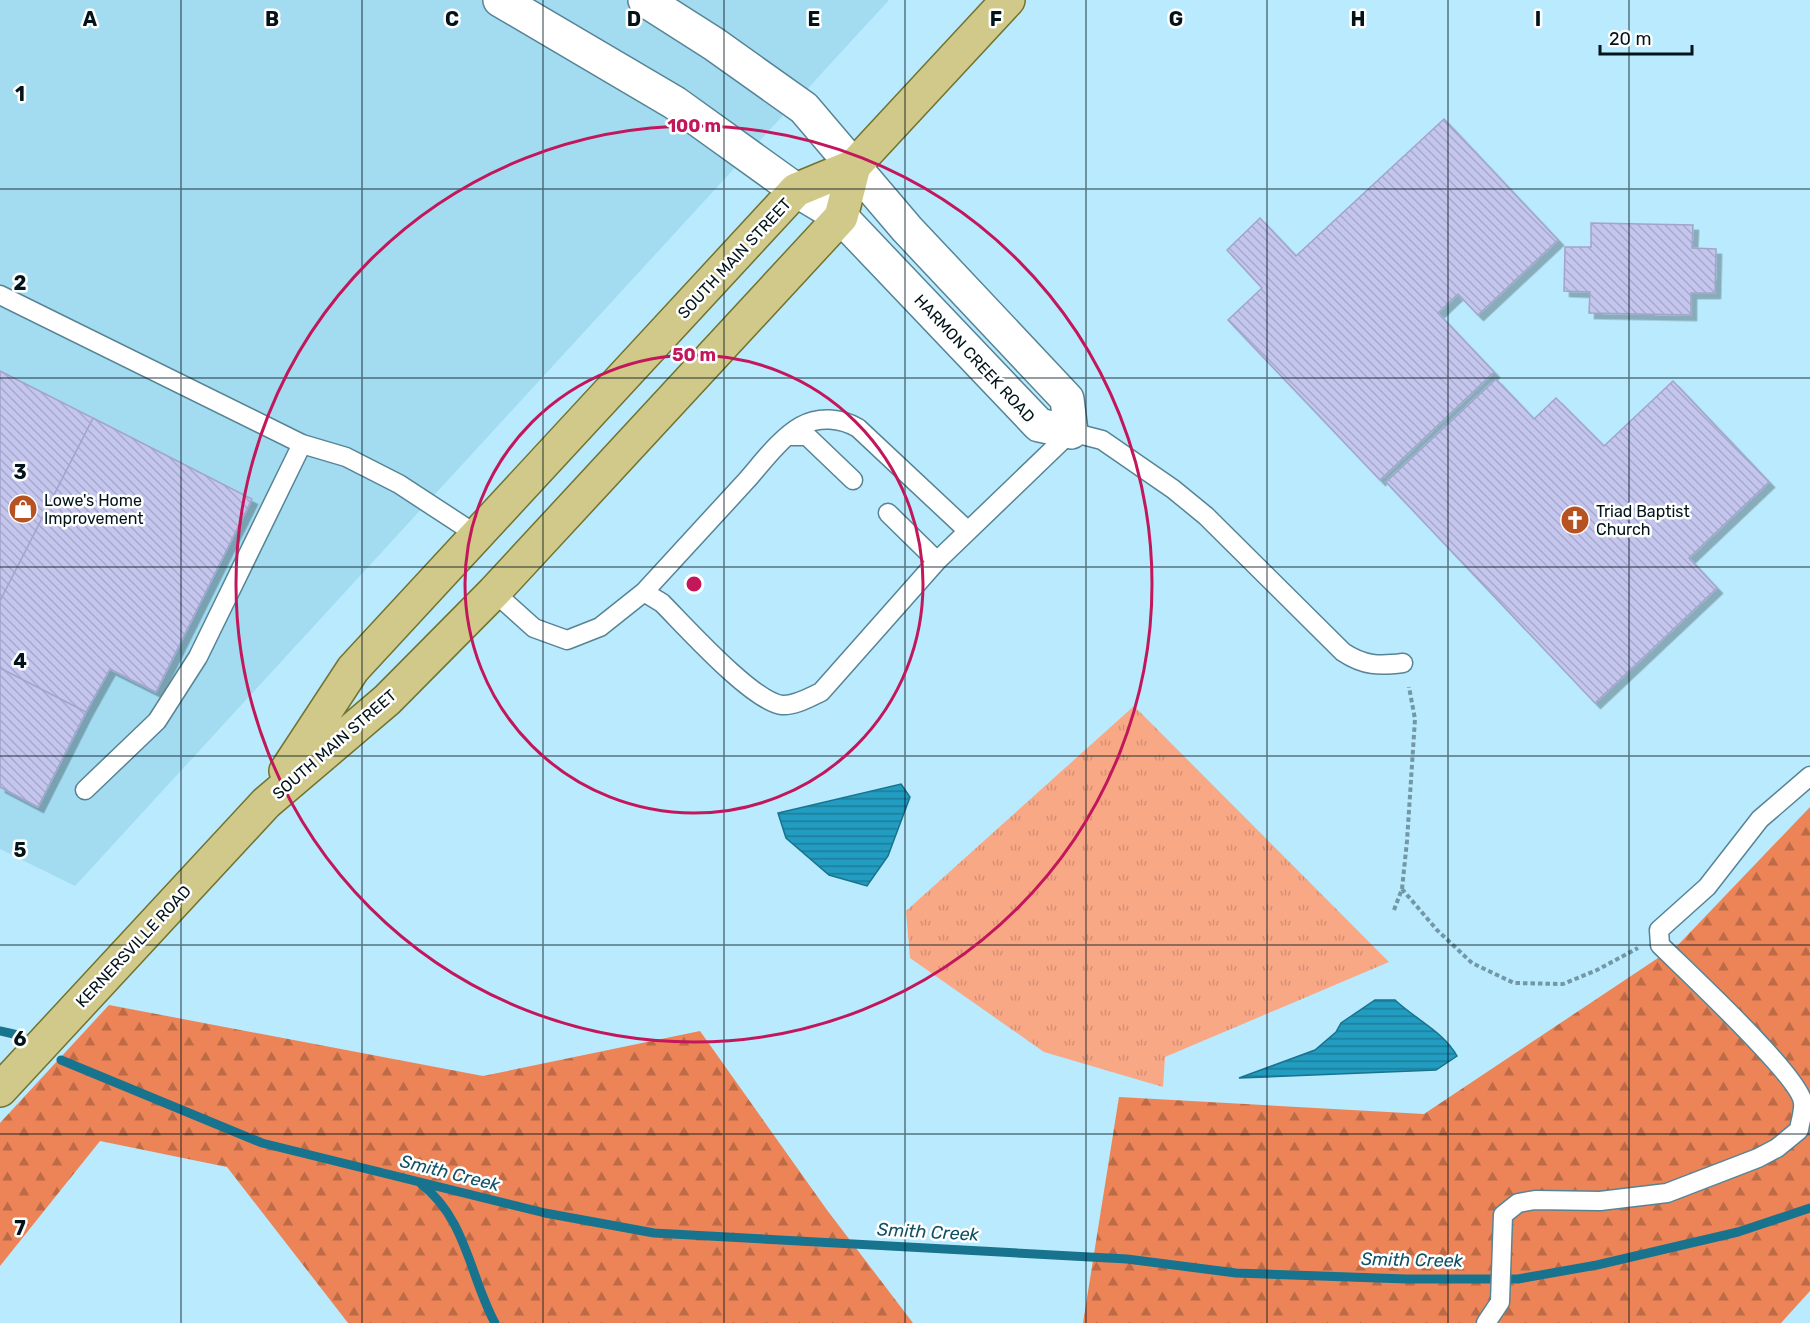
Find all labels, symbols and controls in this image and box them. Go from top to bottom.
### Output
text: A [83,7,98,31]
text: B [265,7,279,31]
text: C [445,7,459,31]
text: D [627,7,641,31]
text: E [808,7,820,31]
text: F [990,7,1002,31]
text: G [1169,7,1183,31]
text: H [1351,7,1365,31]
text: I [1535,7,1541,31]
scale bar [1600,18,1692,56]
text: 20 m [1609,28,1651,50]
text: 1 [15,82,25,106]
text: 100 m [667,115,721,137]
street label: SOUTH MAIN STREET [674,194,795,322]
text: 2 [14,271,27,295]
street label: HARMON CREEK ROAD [910,290,1039,426]
text: 50 m [672,344,716,366]
text: 3 [13,460,27,484]
place label: Lowe's Home Improvement [44,491,144,528]
shop icon: Lowe's Home Improvement [7,493,39,525]
place label: Triad Baptist Church [1596,502,1690,539]
church icon: Triad Baptist Church [1559,504,1591,536]
centre of rings [684,574,704,594]
text: 4 [13,649,27,673]
street label: SOUTH MAIN STREET [269,685,400,803]
text: 5 [14,838,27,862]
street label: KERNERSVILLE ROAD [72,881,195,1011]
text: 6 [13,1027,27,1051]
water label: Smith Creek [398,1150,503,1196]
text: 7 [14,1216,26,1240]
water label: Smith Creek [876,1218,980,1246]
water label: Smith Creek [1361,1248,1464,1272]

